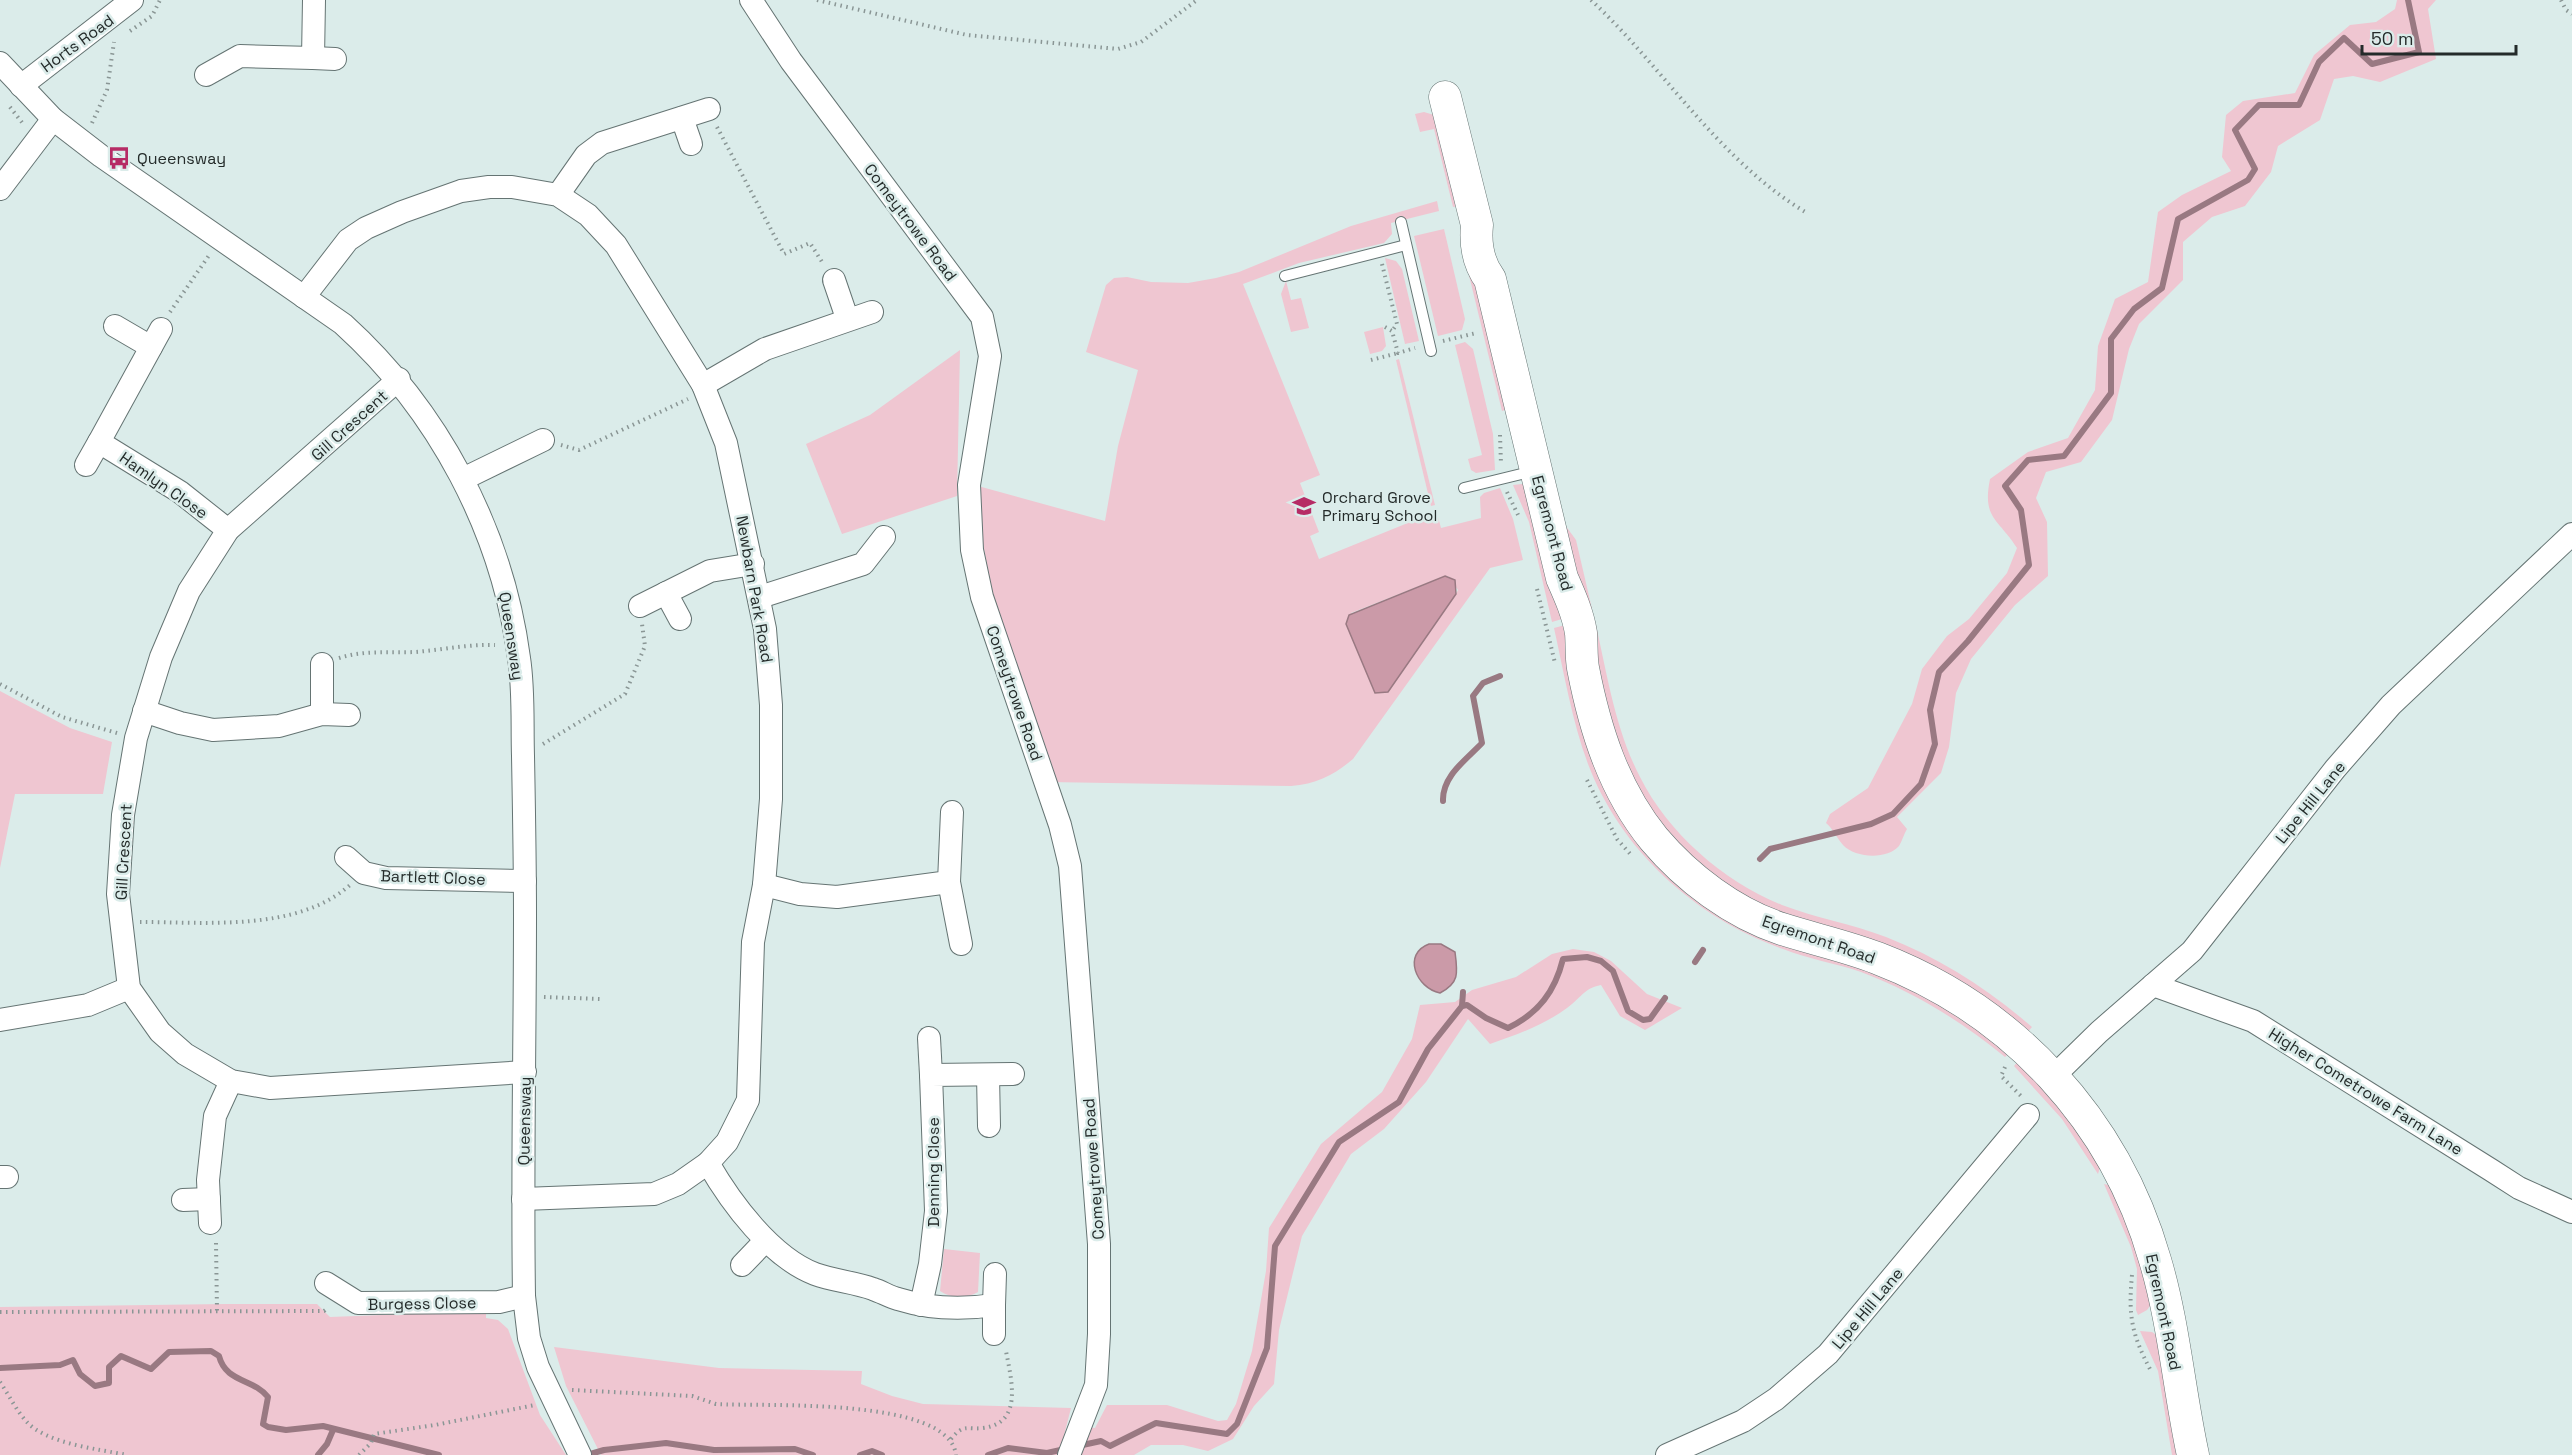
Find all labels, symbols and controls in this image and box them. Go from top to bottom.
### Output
street label: Horts Road [36,10,118,77]
scale bar [2362,18,2516,56]
text: 50 m [2371,27,2413,50]
bus stop icon: Queensway [106,145,132,171]
place label: Queensway [137,148,226,169]
street label: Comeytrowe Road [860,159,962,285]
street label: Gill Crescent [307,385,392,465]
street label: Hamlyn Close [115,447,212,524]
street label: Egremont Road [1527,473,1578,593]
place label: Orchard Grove Primary School [1322,487,1437,526]
school or university icon: Orchard Grove Primary School [1291,493,1317,519]
street label: Newbarn Park Road [731,514,778,664]
street label: Queensway [494,590,529,682]
street label: Comeytrowe Road [982,623,1047,763]
street label: Lipe Hill Lane [2271,757,2350,848]
street label: Gill Crescent [110,803,137,901]
street label: Bartlett Close [380,865,486,890]
street label: Egremont Road [1759,910,1878,969]
street label: Higher Cometrowe Farm Lane [2265,1023,2467,1160]
street label: Queensway [513,1076,536,1166]
street label: Comeytrowe Road [1078,1098,1109,1240]
street label: Denning Close [923,1117,944,1227]
street label: Egremont Road [2141,1252,2186,1372]
street label: Lipe Hill Lane [1827,1263,1908,1353]
street label: Burgess Close [367,1292,477,1315]

